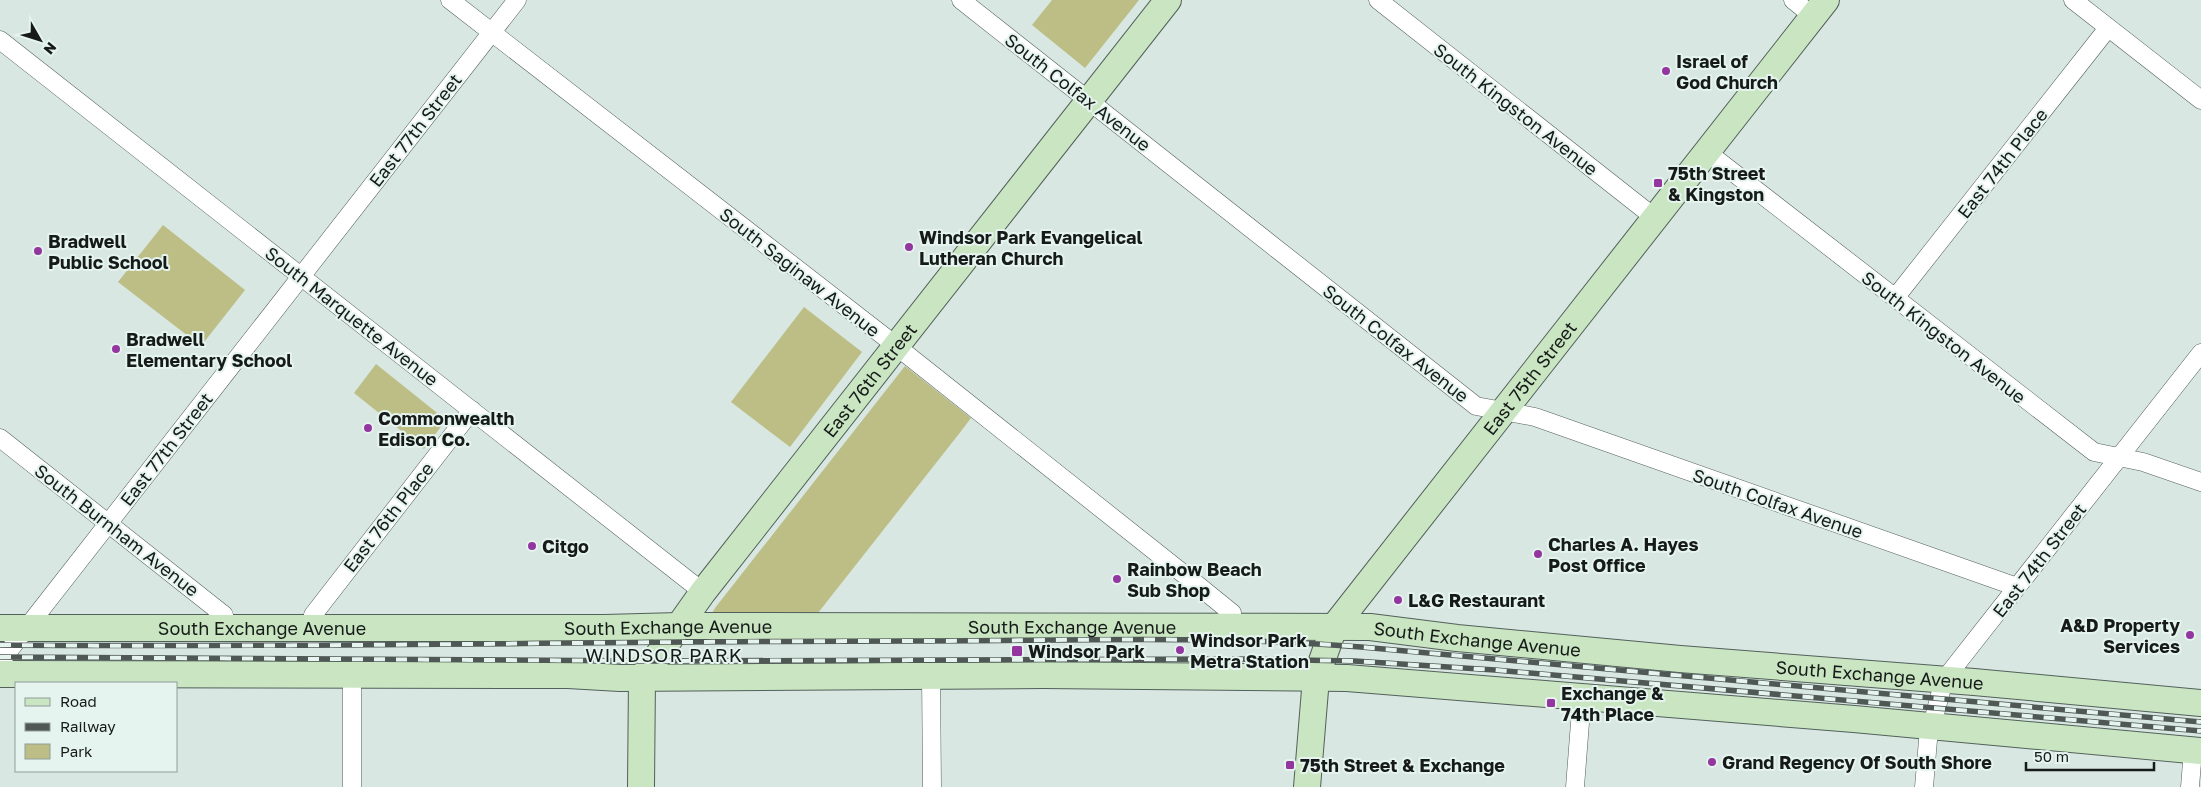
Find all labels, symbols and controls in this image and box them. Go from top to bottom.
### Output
north arrow [15,15,65,65]
street label: South Colfax Avenue [1001,28,1155,156]
street label: South Kingston Avenue [1430,38,1602,180]
text: N [41,39,60,58]
place label: Israel of God Church [1676,50,1778,93]
marker: Israel of God Church [1660,65,1672,77]
street label: East 77th Street [364,69,466,191]
street label: East 74th Place [1952,104,2052,222]
place label: 75th Street & Kingston [1668,162,1766,205]
marker: 75th Street & Kingston [1652,177,1664,189]
street label: South Saginaw Avenue [716,203,884,341]
place label: Windsor Park Evangelical Lutheran Church [919,226,1143,269]
place label: Bradwell Public School [48,230,169,273]
marker: Windsor Park Evangelical Lutheran Church [903,241,915,253]
street label: South Marquette Avenue [261,242,443,390]
marker: Bradwell Public School [32,245,44,257]
street label: South Kingston Avenue [1858,266,2030,408]
street label: South Colfax Avenue [1319,279,1473,407]
street label: East 75th Street [1478,317,1581,439]
street label: East 76th Street [818,319,921,441]
place label: Bradwell Elementary School [126,328,292,371]
marker: Bradwell Elementary School [110,343,122,355]
street label: East 77th Street [115,388,217,510]
place label: Commonwealth Edison Co. [378,407,514,450]
marker: Commonwealth Edison Co. [362,422,374,434]
street label: East 76th Place [338,458,438,576]
street label: South Burnham Avenue [31,459,203,601]
street label: South Colfax Avenue [1690,464,1866,542]
street label: East 74th Street [1988,499,2090,621]
place label: Charles A. Hayes Post Office [1548,533,1698,576]
place label: Citgo [542,535,589,557]
marker: Citgo [526,540,538,552]
marker: Charles A. Hayes Post Office [1532,548,1544,560]
place label: Rainbow Beach Sub Shop [1127,558,1262,601]
marker: Rainbow Beach Sub Shop [1111,573,1123,585]
place label: L&G Restaurant [1408,589,1545,611]
marker: L&G Restaurant [1392,594,1404,606]
place label: A&D Property Services [2060,614,2180,657]
street label: South Exchange Avenue [564,615,772,639]
street label: South Exchange Avenue [968,615,1176,638]
street label: South Exchange Avenue [158,617,366,639]
street label: South Exchange Avenue [1372,617,1582,661]
place label: Windsor Park Metra Station [1190,629,1309,672]
marker: A&D Property Services [2184,629,2196,641]
place label: Windsor Park [1028,640,1146,662]
district label: WINDSOR PARK [585,643,743,666]
marker: Windsor Park [1010,644,1024,658]
marker: Windsor Park Metra Station [1174,644,1186,656]
street label: South Exchange Avenue [1775,656,1985,694]
legend [15,682,178,772]
place label: Exchange & 74th Place [1561,682,1664,725]
text: Road [60,692,97,710]
marker: Exchange & 74th Place [1545,697,1557,709]
text: Railway [60,717,116,735]
scale bar [2026,740,2154,772]
text: Park [60,742,93,760]
text: 50 m [2034,747,2069,765]
place label: Grand Regency Of South Shore [1722,751,1992,773]
place label: 75th Street & Exchange [1300,754,1505,776]
marker: Grand Regency Of South Shore [1706,756,1718,768]
marker: 75th Street & Exchange [1284,759,1296,771]

